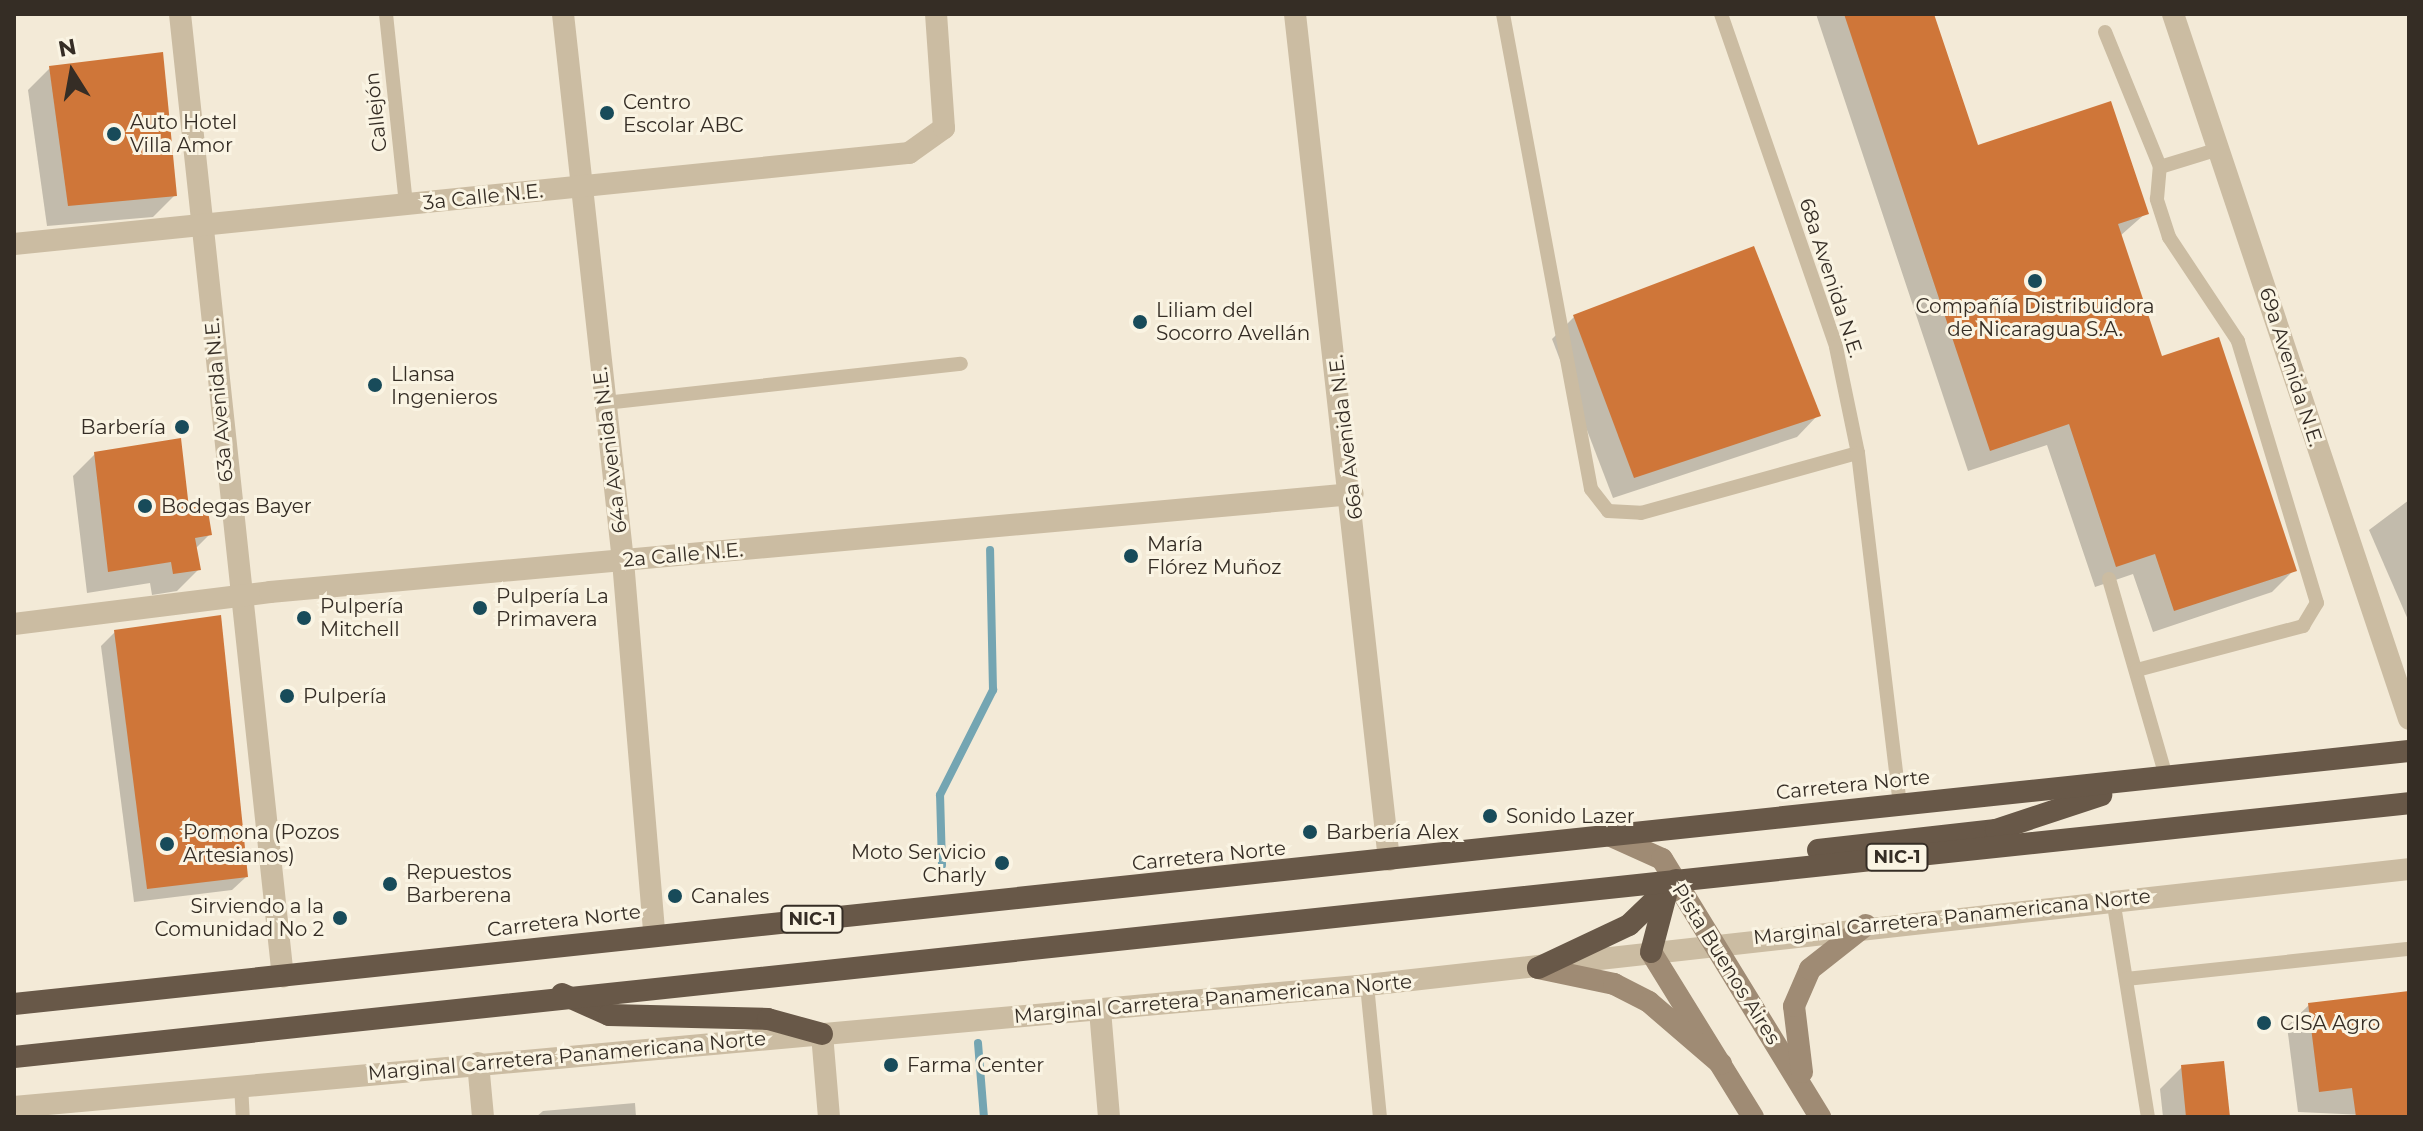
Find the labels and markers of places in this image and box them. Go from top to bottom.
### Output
place label: Centro Escolar ABC [623,90,744,137]
marker: Centro Escolar ABC [598,104,616,122]
place label: Auto Hotel Villa Amor [130,110,237,157]
marker: Auto Hotel Villa Amor [105,125,123,143]
marker: Compañía Distribuidora de Nicaragua S.A. [2026,272,2044,290]
place label: Compañía Distribuidora de Nicaragua S.A. [1915,294,2155,341]
place label: Liliam del Socorro Avellán [1156,298,1310,345]
marker: Liliam del Socorro Avellán [1131,313,1149,331]
place label: Llansa Ingenieros [391,362,497,409]
marker: Llansa Ingenieros [366,376,384,394]
place label: Barbería [81,415,166,439]
marker: Barbería [173,418,191,436]
place label: Bodegas Bayer [161,494,312,518]
marker: Bodegas Bayer [136,497,154,515]
place label: María Flórez Muñoz [1147,532,1281,579]
marker: María Flórez Muñoz [1122,547,1140,565]
place label: Pulpería La Primavera [496,584,609,631]
place label: Pulpería Mitchell [320,594,404,641]
marker: Pulpería La Primavera [471,599,489,617]
marker: Pulpería Mitchell [295,609,313,627]
place label: Pulpería [303,684,387,708]
marker: Pulpería [278,687,296,705]
place label: Sonido Lazer [1506,804,1635,828]
marker: Sonido Lazer [1481,807,1499,825]
place label: Pomona (Pozos Artesianos) [183,820,339,867]
place label: Barbería Alex [1326,820,1459,844]
marker: Barbería Alex [1301,823,1319,841]
marker: Pomona (Pozos Artesianos) [158,835,176,853]
place label: Moto Servicio Charly [851,840,986,887]
marker: Moto Servicio Charly [993,854,1011,872]
place label: Repuestos Barberena [406,860,512,907]
marker: Repuestos Barberena [381,875,399,893]
place label: Canales [691,884,769,908]
marker: Canales [666,887,684,905]
place label: Sirviendo a la Comunidad No 2 [155,894,324,941]
marker: Sirviendo a la Comunidad No 2 [331,909,349,927]
place label: CISA Agro [2280,1011,2380,1035]
marker: CISA Agro [2255,1014,2273,1032]
place label: Farma Center [907,1053,1044,1077]
marker: Farma Center [882,1056,900,1074]

